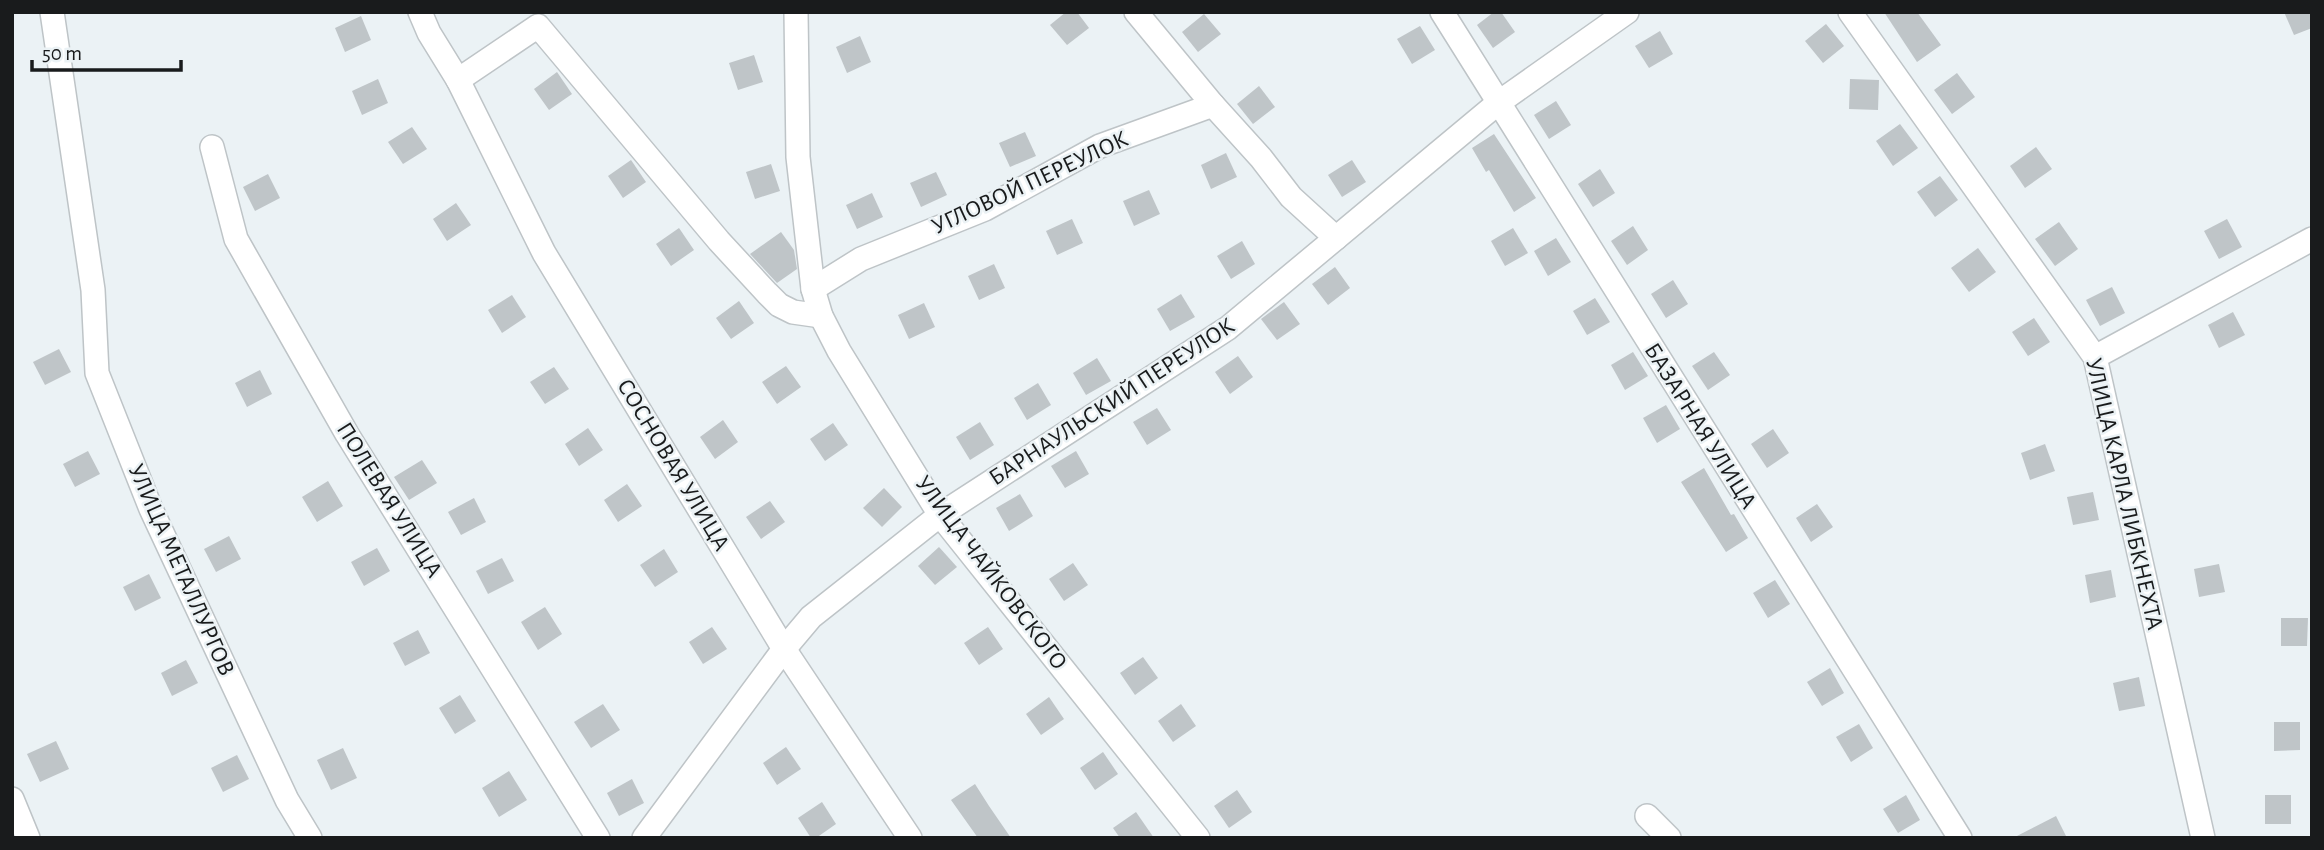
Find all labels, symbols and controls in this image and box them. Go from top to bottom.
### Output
scale bar [32,28,180,72]
text: 50 m [42,43,82,64]
street label: УГЛОВОЙ ПЕРЕУЛОК [928,127,1132,239]
street label: БАРНАУЛЬСКИЙ ПЕРЕУЛОК [985,314,1239,490]
street label: БАЗАРНАЯ УЛИЦА [1639,339,1761,513]
street label: УЛИЦА КАРЛА ЛИБКНЕХТА [2081,356,2167,632]
street label: СОСНОВАЯ УЛИЦА [612,375,734,555]
street label: ПОЛЕВАЯ УЛИЦА [332,418,446,582]
street label: УЛИЦА МЕТАЛЛУРГОВ [123,460,239,680]
street label: УЛИЦА ЧАЙКОВСКОГО [910,472,1072,674]

